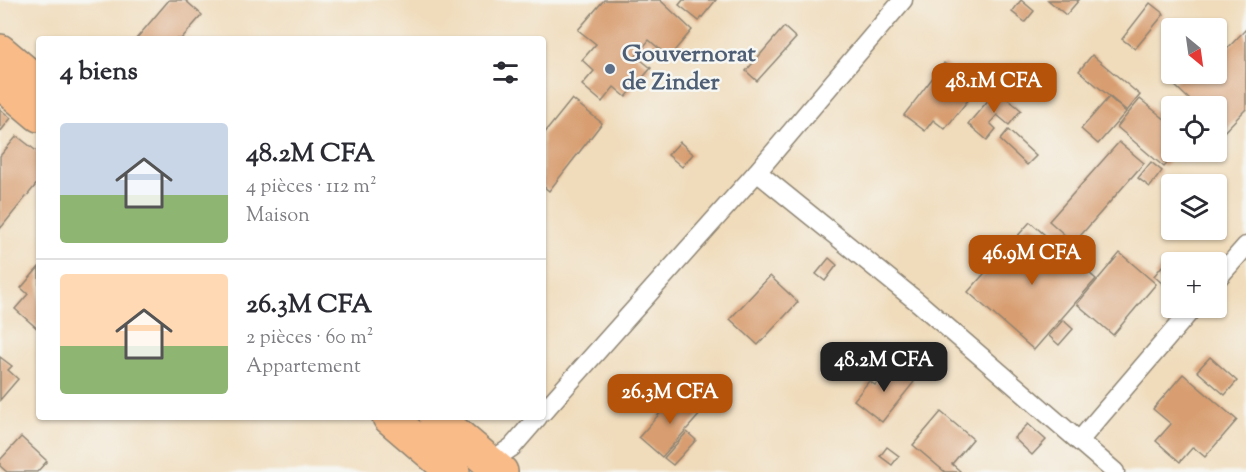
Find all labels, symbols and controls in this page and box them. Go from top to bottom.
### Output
north arrow [1161,18,1227,84]
map controls [1161,18,1227,318]
place label: Gouvernorat de Zinder [622,38,757,100]
text: 4 biens [60,54,138,91]
icon: filters [489,56,522,89]
marker: Gouvernorat de Zinder [603,62,617,76]
pin: 48.1M CFA [925,63,1063,114]
text: 48.1M CFA [946,68,1042,97]
button: locate [1161,96,1227,162]
text: 48.2M CFA [246,136,375,173]
icon: home [108,147,180,219]
text: 4 pièces · 112 m² [246,173,377,202]
button: layers [1161,174,1227,240]
text: Maison [246,202,310,231]
pin: 46.9M CFA [963,235,1101,286]
text: 46.9M CFA [983,240,1081,269]
button: + [1161,252,1227,318]
text: 26.3M CFA [246,287,372,324]
icon: home [108,298,180,370]
text: 2 pièces · 60 m² [246,324,373,353]
pin: 48.2M CFA [815,342,953,393]
text: 48.2M CFA [834,347,934,376]
text: Appartement [246,353,361,382]
pin: 26.3M CFA [601,374,739,425]
text: 26.3M CFA [622,379,718,408]

